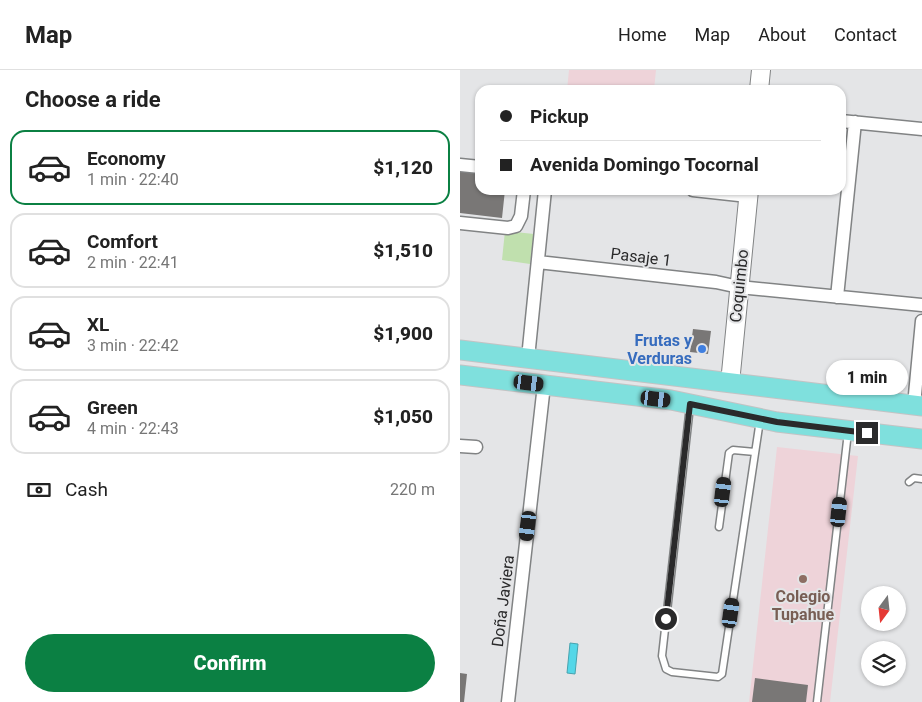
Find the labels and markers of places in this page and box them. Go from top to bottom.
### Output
place label: Frutas y Verduras [627,331,693,368]
marker: Frutas y Verduras [696,343,708,355]
marker: Colegio Tupahue [797,573,809,585]
place label: Colegio Tupahue [772,587,835,624]

